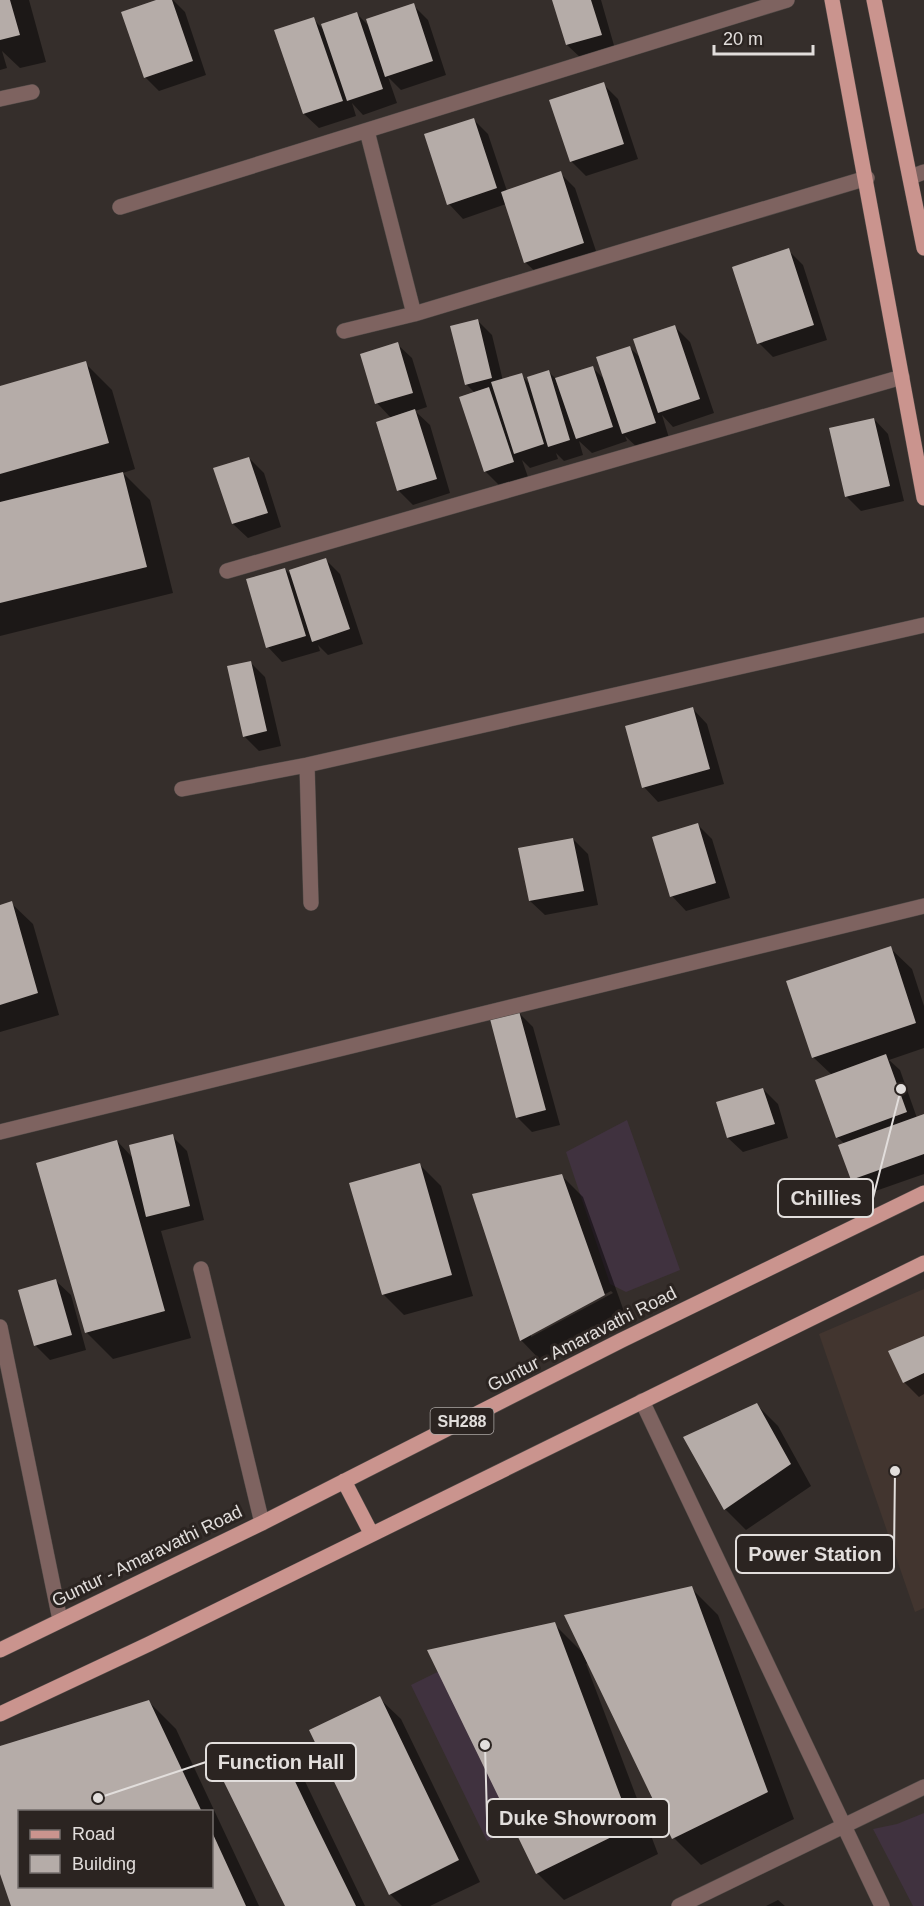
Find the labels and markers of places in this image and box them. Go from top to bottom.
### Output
callout: Chillies [778,1179,873,1217]
callout: Power Station [736,1535,894,1573]
callout: Function Hall [206,1743,356,1781]
callout: Duke Showroom [487,1799,669,1837]

